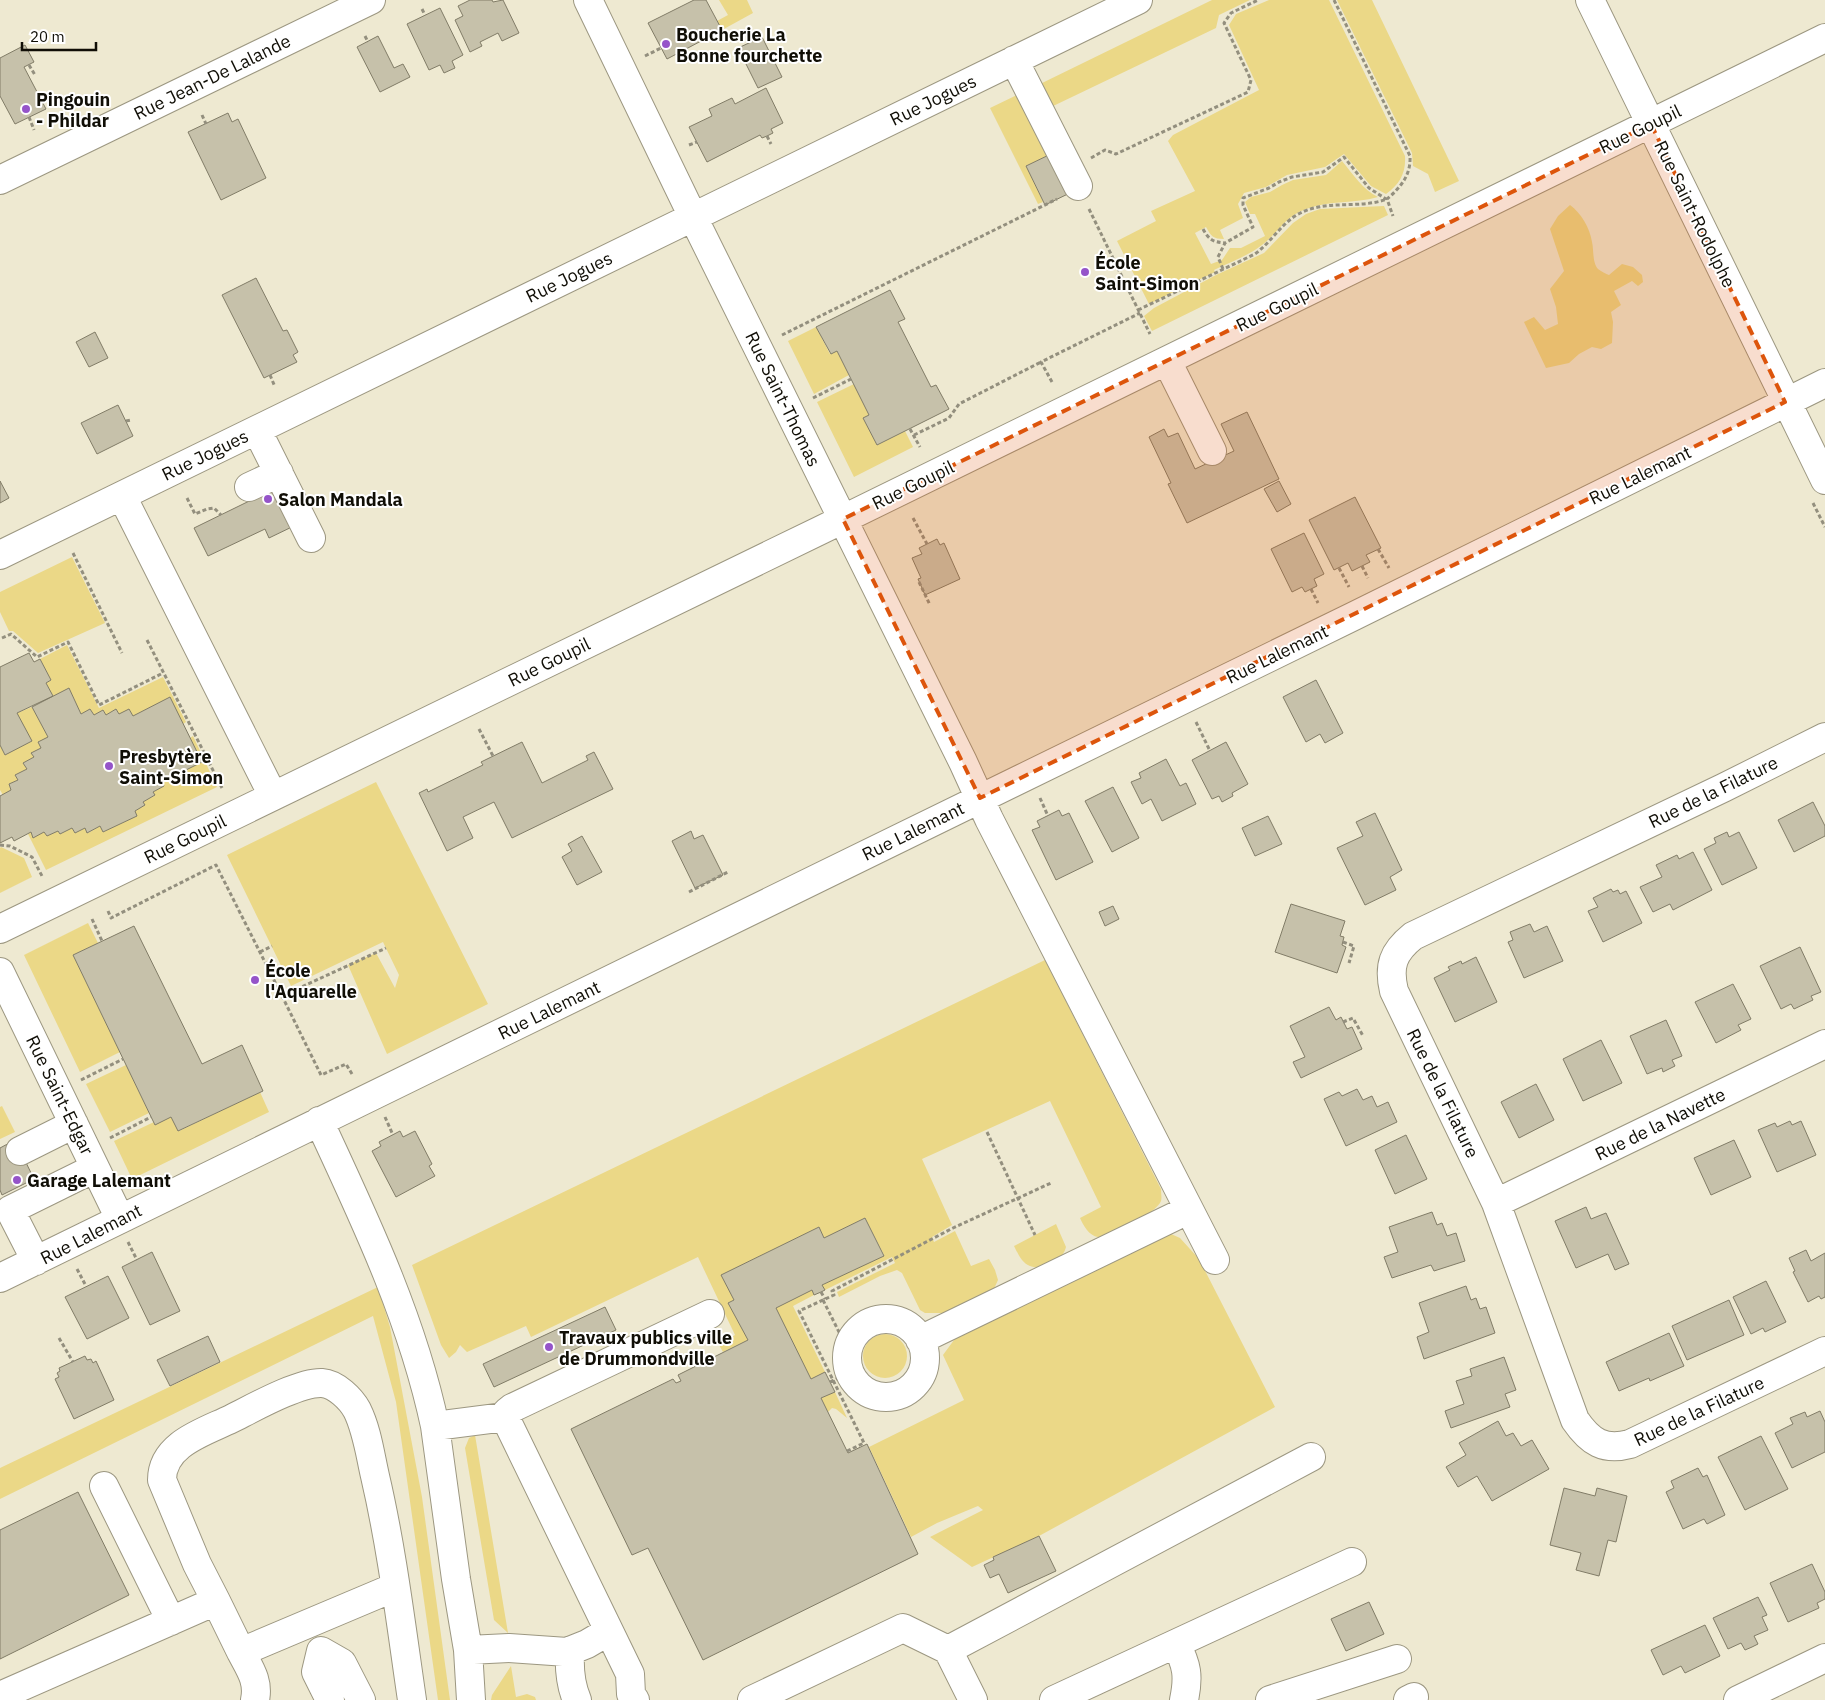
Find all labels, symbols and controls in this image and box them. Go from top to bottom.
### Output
scale bar [22,20,96,52]
place label: Boucherie La Bonne fourchette [676,23,822,67]
text: 20 m [30,27,65,46]
street label: Rue Jean-De Lalande [130,29,294,125]
marker: Boucherie La Bonne fourchette [660,38,672,50]
street label: Rue Jogues [886,69,980,131]
place label: Pingouin - Phildar [36,88,110,132]
street label: Rue Goupil [1595,99,1685,159]
marker: Pingouin - Phildar [20,103,32,115]
street label: Rue Saint-Rodolphe [1649,137,1741,292]
street label: Rue Jogues [522,246,616,308]
place label: École Saint-Simon [1095,250,1199,295]
marker: École Saint-Simon [1079,266,1091,278]
street label: Rue Goupil [1232,277,1322,337]
street label: Rue Saint-Thomas [740,328,826,470]
street label: Rue Jogues [158,424,252,486]
street label: Rue Lalemant [1585,440,1695,510]
street label: Rue Goupil [868,455,958,515]
place label: Salon Mandala [278,488,403,511]
marker: Salon Mandala [262,493,274,505]
street label: Rue Lalemant [1222,619,1332,689]
street label: Rue Goupil [504,632,594,692]
place label: Presbytère Saint-Simon [119,745,223,789]
street label: Rue de la Filature [1644,751,1782,833]
marker: Presbytère Saint-Simon [103,760,115,772]
street label: Rue Lalemant [858,796,968,866]
street label: Rue Goupil [140,809,230,869]
place label: École l'Aquarelle [265,958,357,1003]
marker: École l'Aquarelle [249,974,261,986]
street label: Rue Lalemant [494,975,604,1045]
street label: Rue de la Filature [1402,1024,1484,1162]
street label: Rue Saint-Edgar [21,1031,99,1159]
street label: Rue de la Navette [1591,1082,1729,1166]
place label: Garage Lalemant [27,1169,171,1192]
marker: Garage Lalemant [11,1174,23,1186]
street label: Rue Lalemant [36,1199,146,1269]
place label: Travaux publics ville de Drummondville [559,1326,732,1370]
marker: Travaux publics ville de Drummondville [543,1341,555,1353]
street label: Rue de la Filature [1630,1371,1768,1451]

